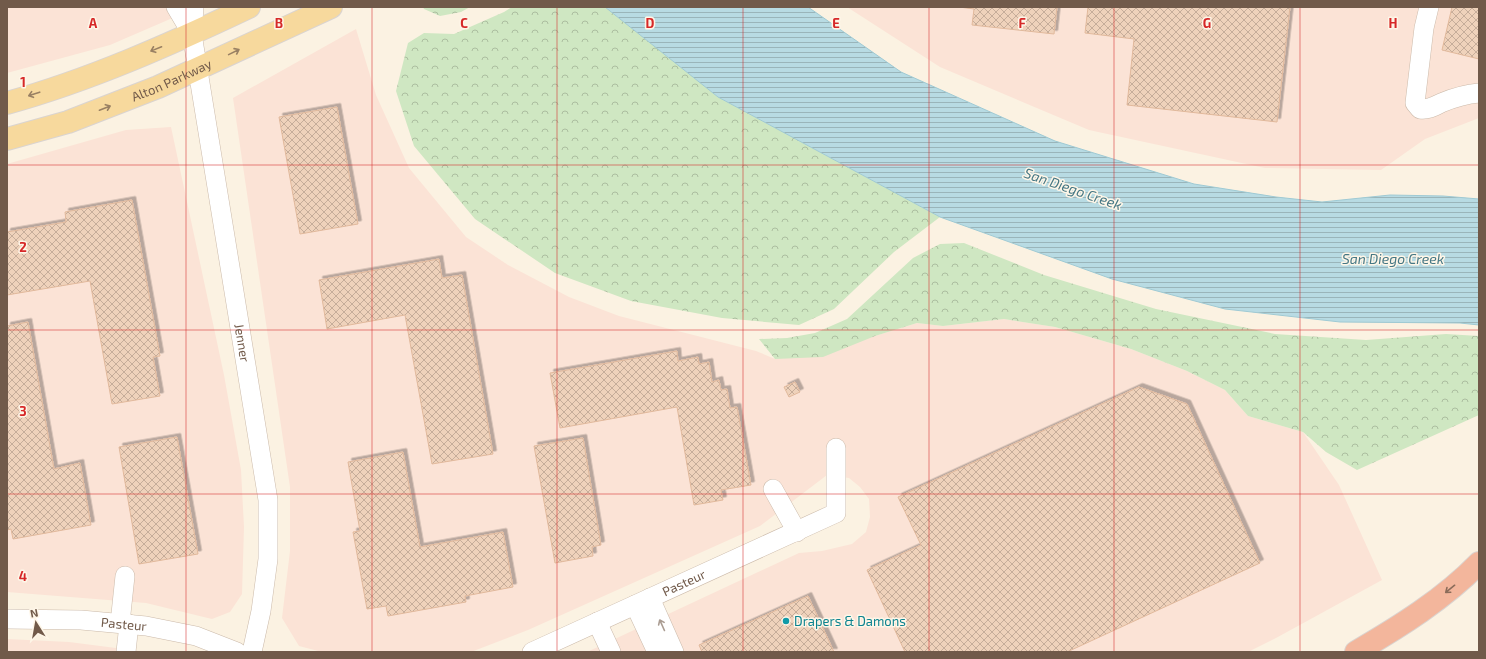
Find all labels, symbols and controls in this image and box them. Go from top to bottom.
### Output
text: A [89,15,98,31]
text: B [275,15,283,31]
text: C [460,15,468,31]
text: D [646,15,655,31]
text: E [832,15,840,31]
text: F [1018,15,1026,31]
text: G [1203,15,1211,31]
text: H [1389,15,1398,31]
one-way arrow [150,45,162,53]
one-way arrow [228,48,240,55]
street label: Alton Parkway [129,55,214,105]
text: 1 [20,74,26,90]
one-way arrow [28,91,41,98]
one-way arrow [98,103,110,111]
water label: San Diego Creek [1022,164,1124,213]
text: 2 [19,239,27,255]
water label: San Diego Creek [1342,250,1444,267]
street label: Jenner [231,322,253,363]
text: 3 [19,403,27,419]
street label: Pasteur [660,566,708,599]
text: 4 [19,568,27,584]
one-way arrow [1444,585,1455,593]
north arrow [16,603,56,643]
text: N [29,606,39,620]
place label: Drapers & Damons [794,613,906,629]
street label: Pasteur [100,614,147,634]
marker: Drapers & Damons [781,616,791,626]
one-way arrow [658,620,665,632]

